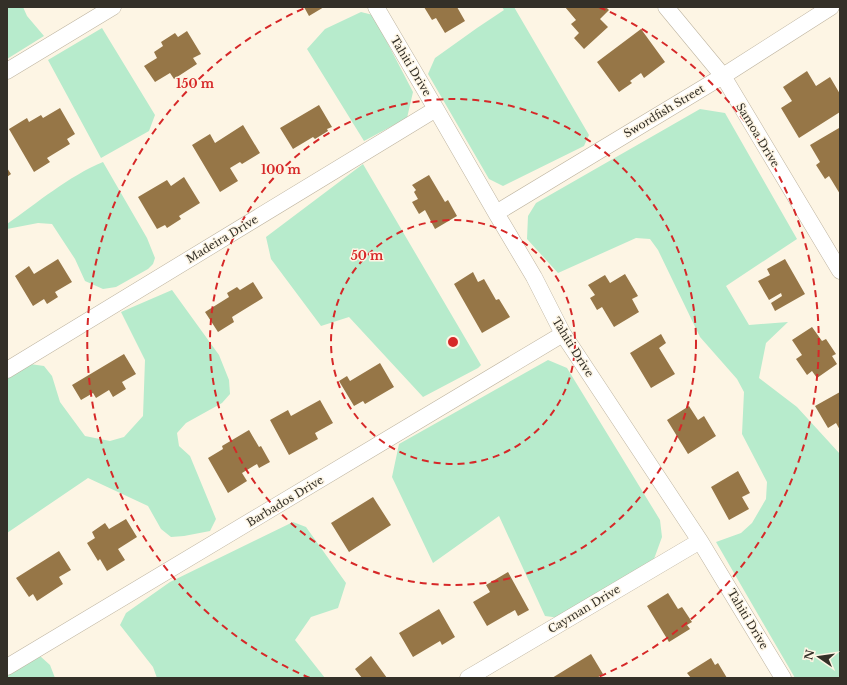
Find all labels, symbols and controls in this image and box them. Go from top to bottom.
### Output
street label: Tahiti Drive [388,33,434,99]
text: 150 m [176,76,215,91]
street label: Swordfish Street [621,81,708,141]
street label: Samoa Drive [733,100,783,170]
text: 100 m [261,162,302,177]
street label: Madeira Drive [184,212,260,266]
text: 50 m [351,248,384,263]
street label: Tahiti Drive [549,315,597,379]
centre of rings [446,335,460,349]
street label: Barbados Drive [244,473,326,529]
street label: Cayman Drive [545,582,623,636]
street label: Tahiti Drive [725,586,771,652]
north arrow [799,637,839,677]
text: N [801,647,817,661]

